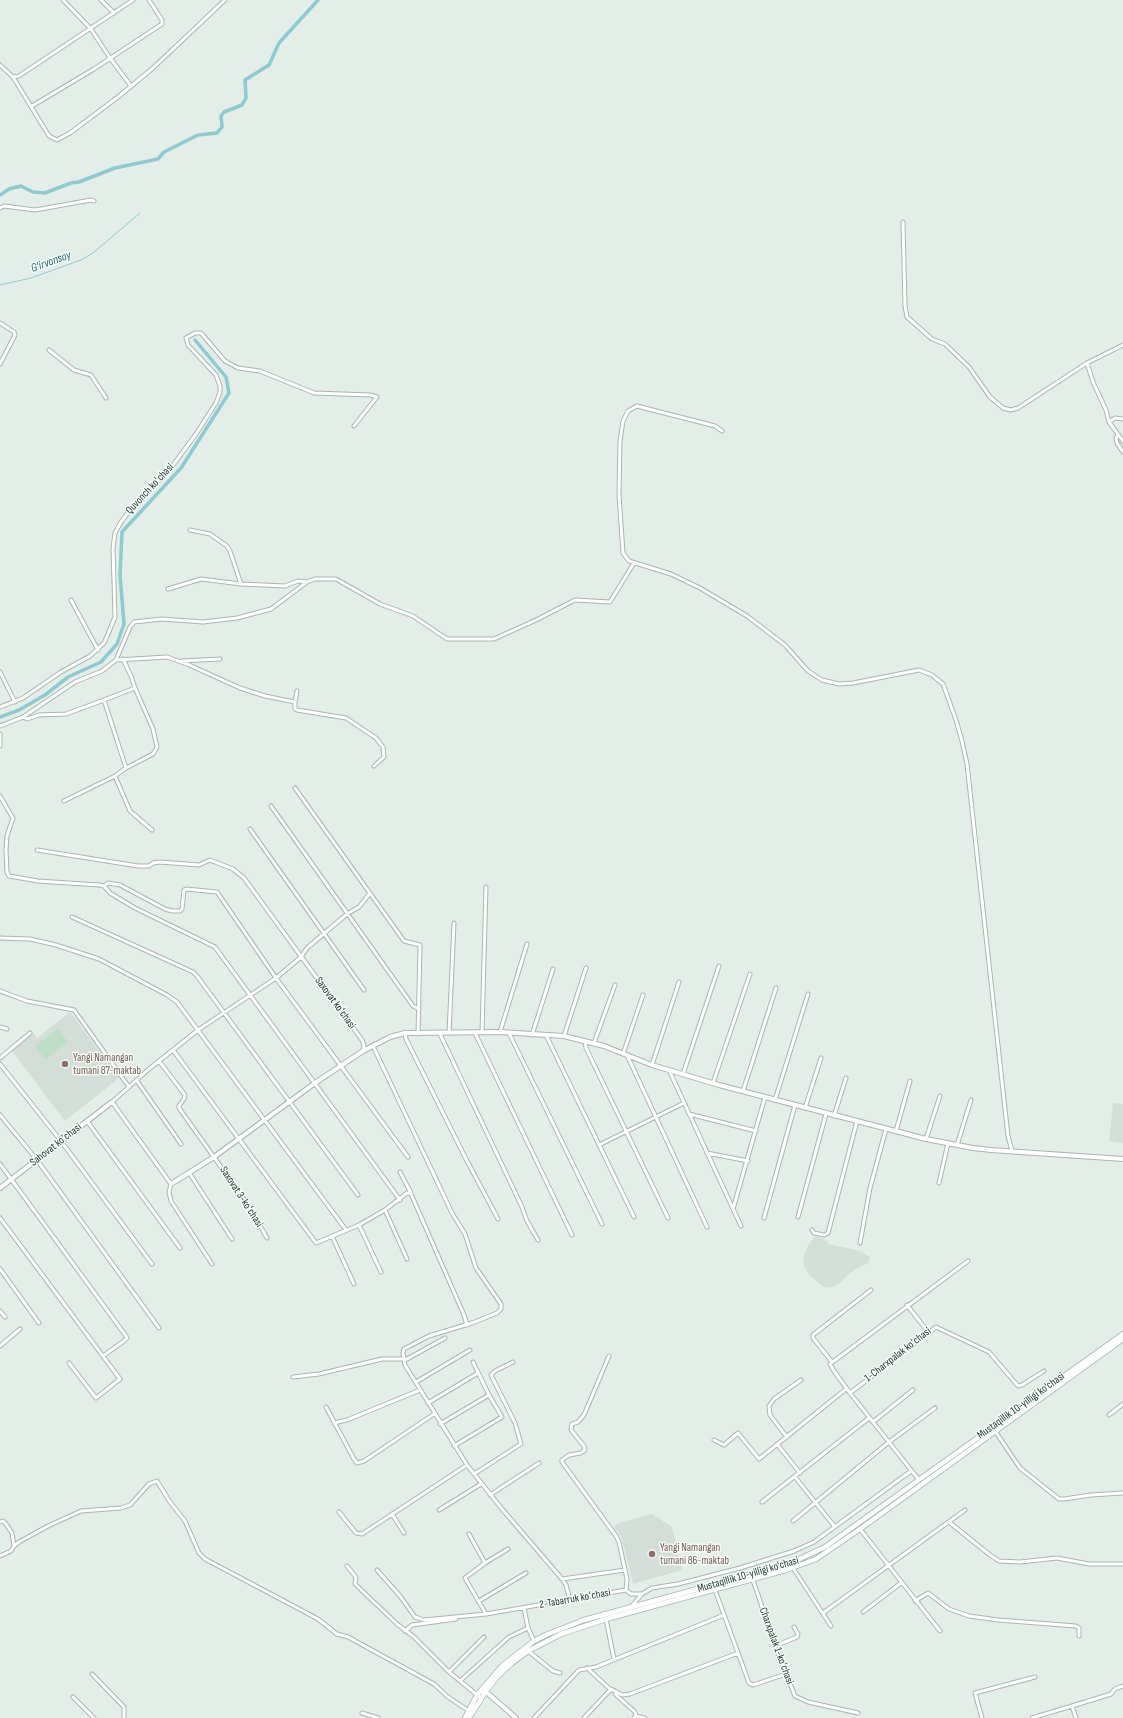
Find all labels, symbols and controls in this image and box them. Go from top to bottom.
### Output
water label: G‘irvonsoy [29,248,73,276]
street label: Quvonch koʻchasi [123,461,177,517]
street label: Saxovat koʻchasi [312,974,358,1032]
place label: Yangi Namangan tumani 87-maktab [73,1051,141,1077]
marker: Yangi Namangan tumani 87-maktab [60,1059,70,1069]
street label: Sahovat koʻchasi [28,1121,84,1169]
street label: Saxovat 3-koʻchasi [216,1164,266,1230]
street label: 1-Charxpalak koʻchasi [862,1325,934,1385]
street label: Mustaqillik 10-yilligi ko'chasi [975,1370,1067,1442]
place label: Yangi Namangan tumani 86-maktab [660,1541,729,1567]
marker: Yangi Namangan tumani 86-maktab [647,1549,657,1559]
street label: Mustaqillik 10-yilligi ko'chasi [696,1554,800,1596]
street label: 2-Tabarruk koʻchasi [538,1586,612,1612]
street label: Charxpalak 1-koʻchasi [756,1606,796,1686]

